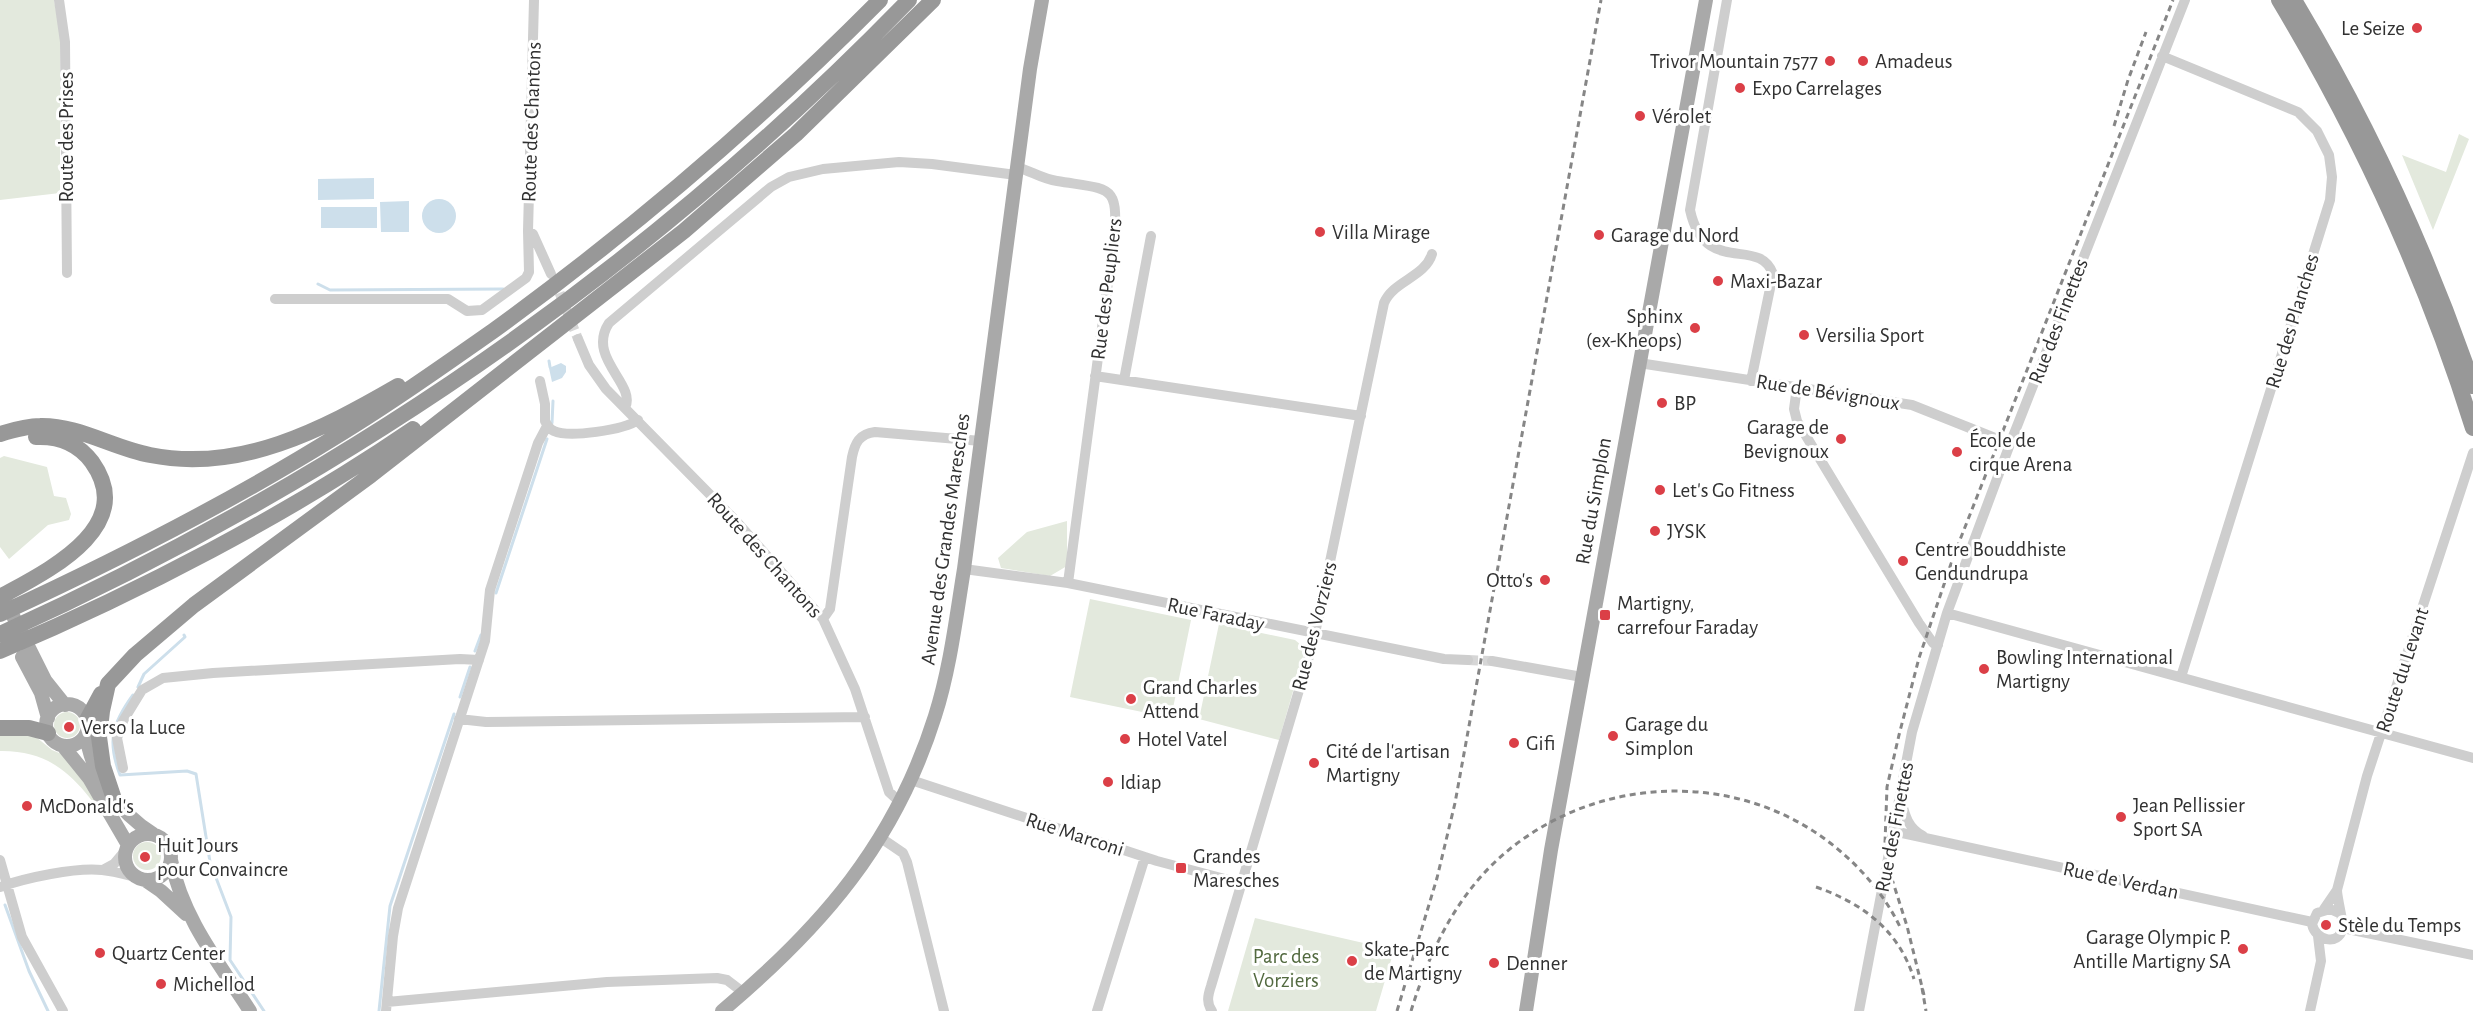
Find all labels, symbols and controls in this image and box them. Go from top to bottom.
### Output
place label: Le Seize [2341,18,2405,39]
marker: Le Seize [2410,21,2424,35]
street label: Route des Chantons [518,41,545,203]
place label: Trivor Mountain 7577 [1650,51,1818,72]
place label: Amadeus [1875,51,1952,72]
marker: Trivor Mountain 7577 [1823,54,1837,68]
marker: Amadeus [1856,54,1870,68]
street label: Route des Prises [56,72,77,202]
place label: Expo Carrelages [1752,78,1882,99]
marker: Expo Carrelages [1733,81,1747,95]
place label: Vérolet [1652,106,1712,127]
marker: Vérolet [1633,109,1647,123]
street label: Rue des Peupliers [1087,217,1126,361]
place label: Villa Mirage [1332,222,1430,243]
marker: Villa Mirage [1313,225,1327,239]
place label: Garage du Nord [1611,225,1739,246]
marker: Garage du Nord [1592,228,1606,242]
street label: Rue des Planches [2262,251,2323,391]
street label: Rue des Finettes [2025,256,2092,387]
place label: Maxi-Bazar [1730,271,1822,292]
marker: Maxi-Bazar [1711,274,1725,288]
place label: Sphinx (ex-Kheops) [1586,306,1683,351]
marker: Sphinx (ex-Kheops) [1688,321,1702,335]
place label: Versilia Sport [1816,325,1924,346]
marker: Versilia Sport [1797,328,1811,342]
street label: Rue de Bévignoux [1755,371,1901,414]
place label: BP [1674,393,1696,414]
marker: BP [1655,396,1669,410]
street label: Avenue des Grandes Maresches [917,412,974,666]
place label: Garage de Bevignoux [1743,417,1829,462]
place label: École de cirque Arena [1969,428,2073,475]
marker: Garage de Bevignoux [1834,432,1848,446]
street label: Rue du Simplon [1572,436,1615,566]
marker: École de cirque Arena [1950,445,1964,459]
place label: Let's Go Fitness [1672,480,1795,501]
marker: Let's Go Fitness [1653,483,1667,497]
street label: Route des Chantons [703,489,826,622]
place label: JYSK [1667,521,1707,542]
marker: JYSK [1648,524,1662,538]
place label: Centre Bouddhiste Gendundrupa [1915,539,2066,584]
marker: Centre Bouddhiste Gendundrupa [1896,554,1910,568]
street label: Rue des Vorziers [1288,559,1341,693]
place label: Otto's [1486,570,1533,591]
marker: Otto's [1538,573,1552,587]
place label: Martigny, carrefour Faraday [1617,593,1758,638]
street label: Rue Faraday [1165,594,1266,635]
street label: Route du Levant [2372,605,2433,735]
marker: Martigny, carrefour Faraday [1598,608,1612,622]
place label: Bowling International Martigny [1996,647,2173,692]
marker: Bowling International Martigny [1977,662,1991,676]
place label: Grand Charles Attend [1143,677,1257,722]
marker: Grand Charles Attend [1124,692,1138,706]
place label: Garage du Simplon [1625,714,1708,759]
place label: Verso la Luce [81,717,185,738]
marker: Verso la Luce [62,720,76,734]
place label: Hotel Vatel [1137,729,1228,750]
marker: Garage du Simplon [1606,729,1620,743]
marker: Hotel Vatel [1118,732,1132,746]
place label: Gifi [1526,733,1555,754]
marker: Gifi [1507,736,1521,750]
place label: Cité de l'artisan Martigny [1326,741,1450,786]
marker: Cité de l'artisan Martigny [1307,756,1321,770]
street label: Rue des Finettes [1872,760,1917,894]
place label: Idiap [1120,772,1162,793]
marker: Idiap [1101,775,1115,789]
place label: Jean Pellissier Sport SA [2133,795,2245,840]
place label: McDonald's [39,796,134,817]
marker: McDonald's [20,799,34,813]
street label: Rue Marconi [1023,809,1126,860]
marker: Jean Pellissier Sport SA [2114,810,2128,824]
place label: Huit Jours pour Convaincre [157,835,288,880]
place label: Grandes Maresches [1193,846,1280,891]
marker: Huit Jours pour Convaincre [138,850,152,864]
street label: Rue de Verdan [2061,858,2181,903]
marker: Grandes Maresches [1174,861,1188,875]
place label: Stèle du Temps [2338,915,2461,936]
marker: Stèle du Temps [2319,918,2333,932]
place label: Garage Olympic P. Antille Martigny SA [2073,927,2231,972]
place label: Skate-Parc de Martigny [1364,939,1462,984]
marker: Garage Olympic P. Antille Martigny SA [2236,942,2250,956]
place label: Quartz Center [112,943,225,964]
marker: Quartz Center [93,946,107,960]
park label: Parc des Vorziers [1253,946,1319,991]
place label: Denner [1506,953,1567,974]
marker: Skate-Parc de Martigny [1345,954,1359,968]
marker: Denner [1487,956,1501,970]
place label: Michellod [173,974,255,995]
marker: Michellod [154,977,168,991]

